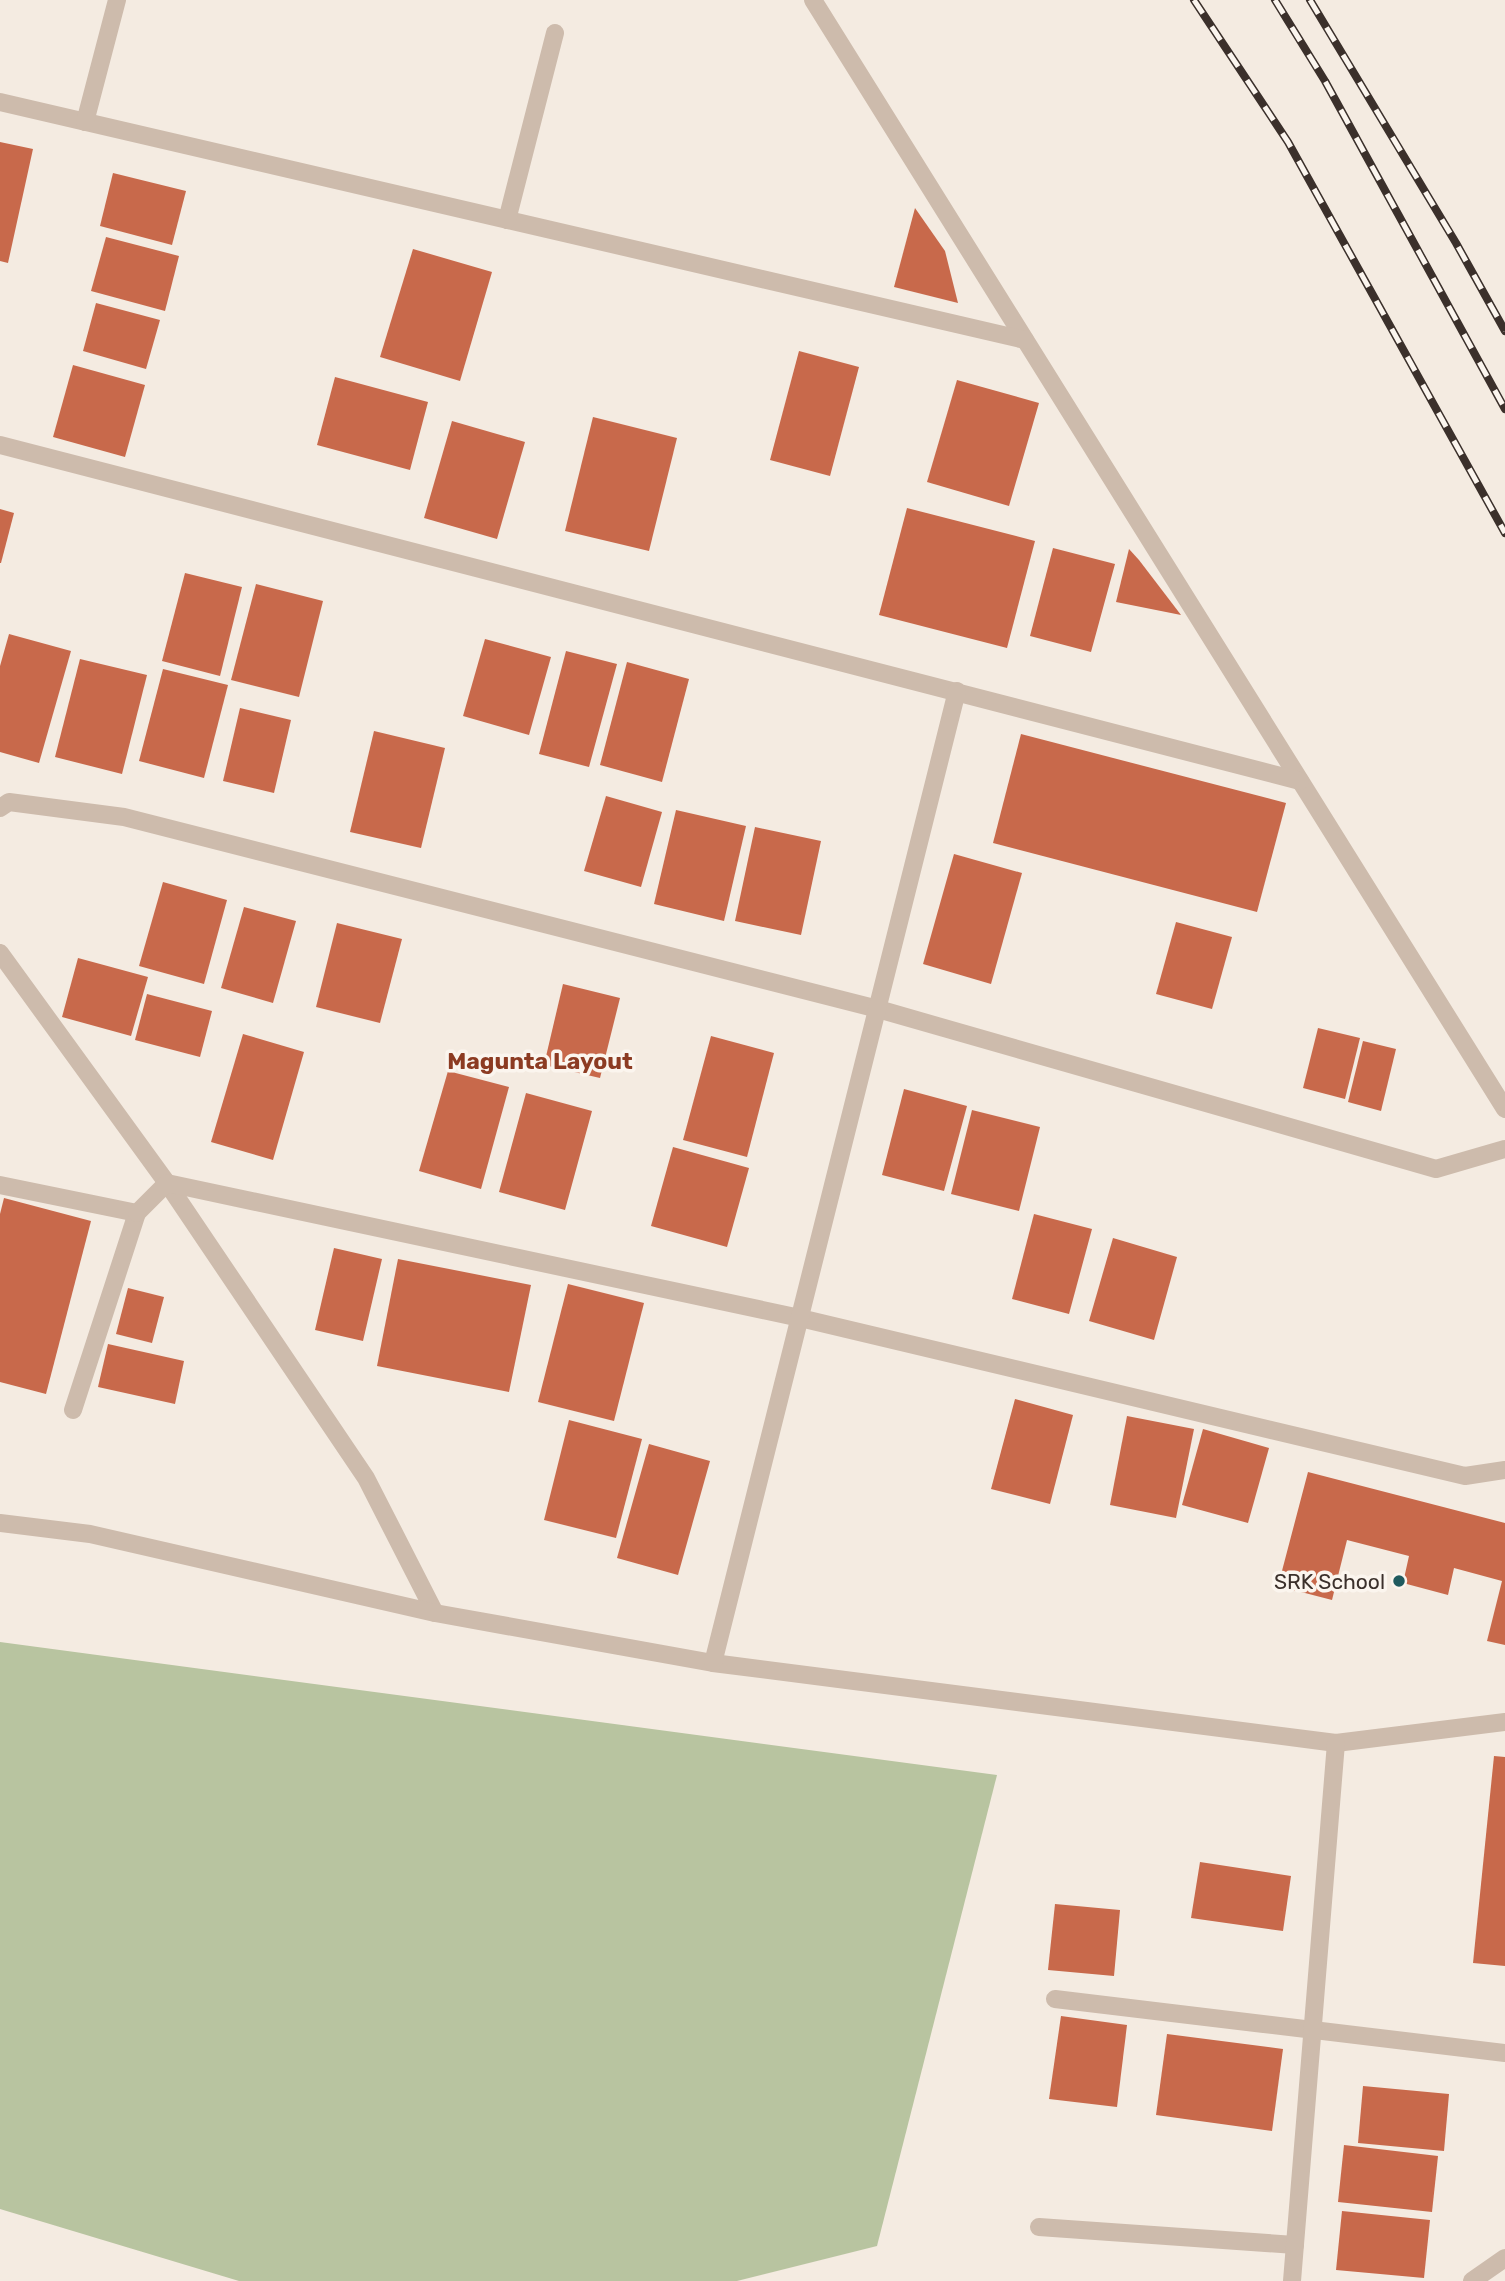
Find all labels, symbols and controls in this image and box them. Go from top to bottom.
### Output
district label: Magunta Layout [447,1047,633,1075]
place label: SRK School [1274,1569,1385,1594]
marker: SRK School [1391,1573,1407,1589]

